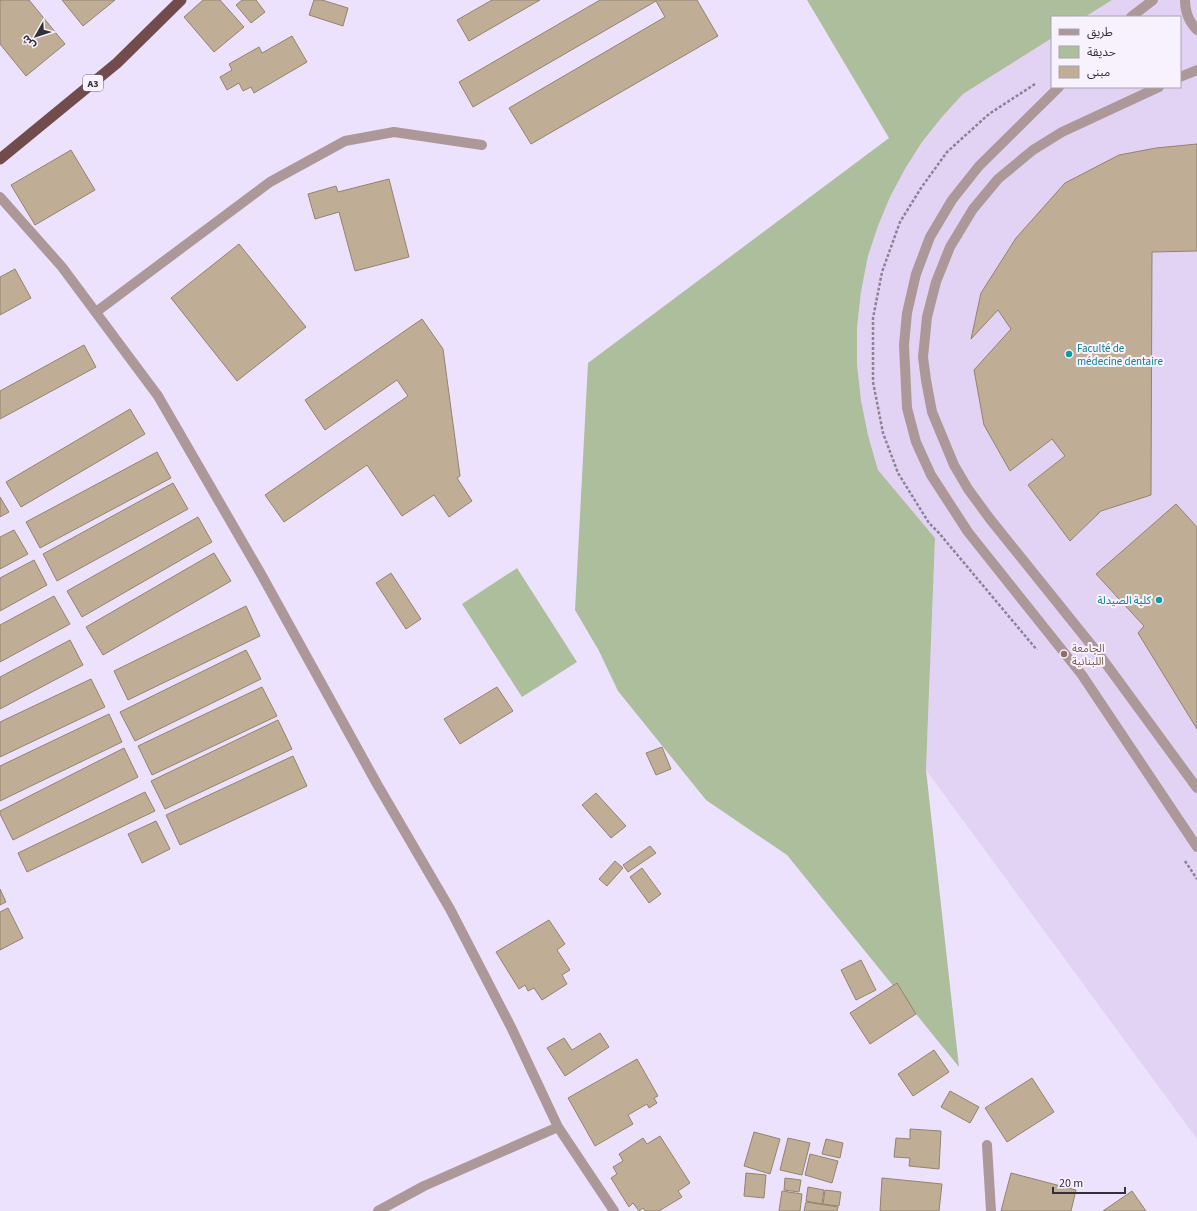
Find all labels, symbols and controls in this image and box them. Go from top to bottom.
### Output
north arrow [16,16,56,56]
legend [1051,16,1181,88]
text: طريق [1087,24,1113,41]
text: ش [18,31,39,53]
text: حديقة [1087,44,1116,61]
text: مبنى [1087,64,1110,81]
road number: A3 [83,75,103,91]
place label: Faculté de médecine dentaire [1077,341,1164,369]
marker: Faculté de médecine dentaire [1064,349,1074,359]
place label: كلية الصيدلة [1097,593,1151,608]
marker: كلية الصيدلة [1154,595,1164,605]
place label: الجامعة اللبنانية [1072,641,1105,669]
marker: الجامعة اللبنانية [1059,649,1069,659]
scale bar [1053,1169,1125,1195]
text: 20 m [1059,1175,1083,1192]

